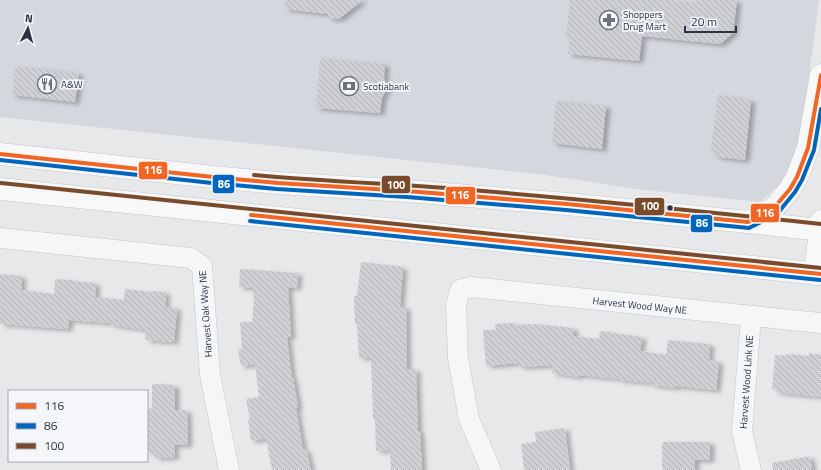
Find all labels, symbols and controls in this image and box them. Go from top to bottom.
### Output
place label: Shoppers Drug Mart [623,7,666,34]
north arrow [8,8,48,48]
scale bar [685,8,736,34]
pharmacy icon: Shoppers Drug Mart [598,9,620,31]
text: N [24,10,34,26]
text: 20 m [691,12,717,31]
restaurant icon: A&W [36,73,58,95]
bank icon: Scotiabank [338,75,360,97]
place label: A&W [61,77,83,92]
place label: Scotiabank [363,79,409,94]
line badge: 116 [138,161,168,180]
text: 116 [144,162,162,178]
line badge: 86 [212,174,235,194]
line badge: 100 [381,175,411,194]
text: 86 [218,176,230,192]
text: 100 [387,177,405,193]
line badge: 116 [445,186,476,205]
text: 116 [451,187,469,203]
line badge: 100 [634,197,665,216]
text: 100 [641,198,659,214]
unlabelled marker [665,203,675,213]
line badge: 116 [750,203,780,223]
text: 116 [756,205,774,221]
line badge: 86 [690,214,713,233]
text: 86 [696,215,708,231]
street label: Harvest Oak Way NE [195,270,216,358]
street label: Harvest Wood Way NE [592,293,688,318]
street label: Harvest Wood Link NE [736,334,757,429]
legend [8,390,148,462]
text: 116 [44,396,64,415]
text: 86 [44,416,58,435]
text: 100 [44,436,64,455]

